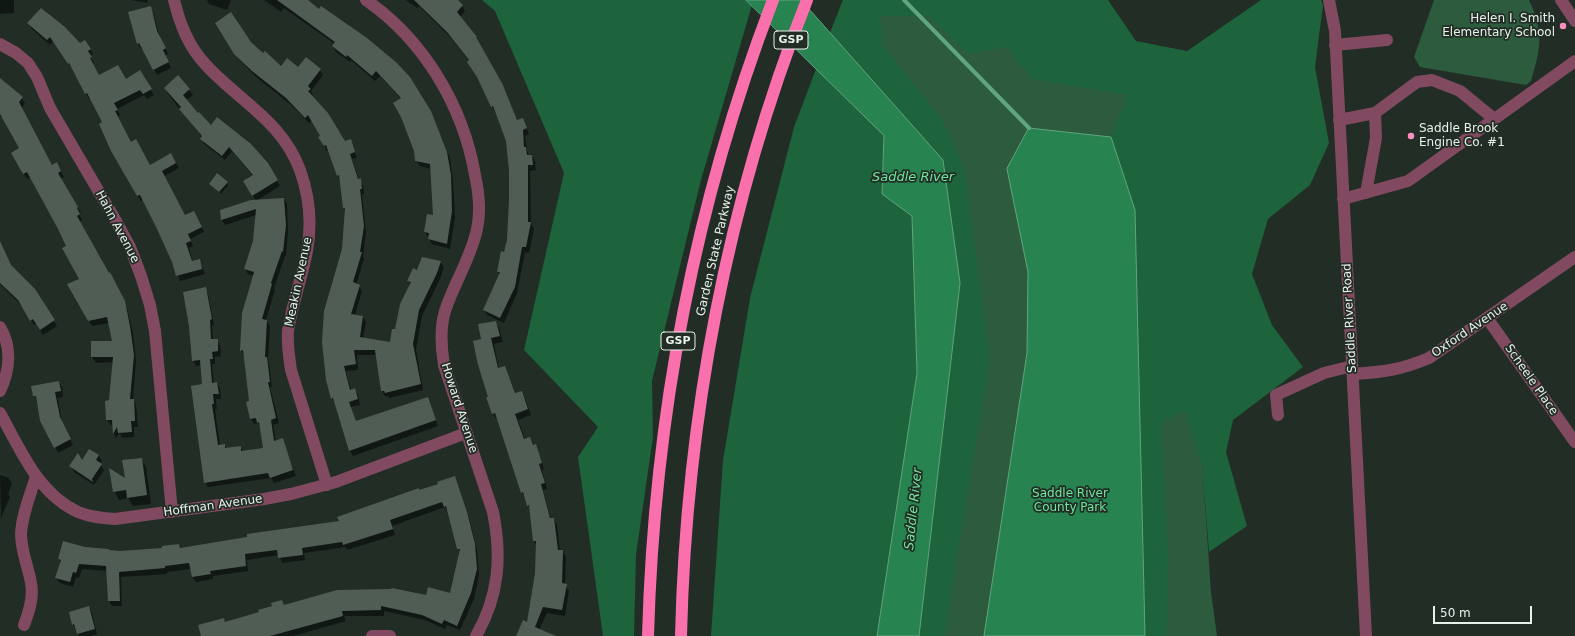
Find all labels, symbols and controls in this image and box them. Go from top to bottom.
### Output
place label: Helen I. Smith Elementary School [1442,12,1555,40]
marker: Helen I. Smith Elementary School [1558,21,1568,31]
road number: GSP [774,31,808,49]
place label: Saddle Brook Engine Co. #1 [1419,122,1505,150]
marker: Saddle Brook Engine Co. #1 [1406,131,1416,141]
water label: Saddle River [872,170,954,186]
street label: Garden State Parkway [694,184,738,318]
street label: Hahn Avenue [92,188,142,266]
street label: Meakin Avenue [282,236,316,328]
street label: Saddle River Road [1340,263,1360,373]
street label: Oxford Avenue [1429,299,1511,361]
road number: GSP [661,332,695,350]
street label: Scheele Place [1501,342,1561,418]
street label: Howard Avenue [438,361,480,455]
water label: Saddle River [902,467,926,551]
park label: Saddle River County Park [1032,487,1108,515]
street label: Hoffman Avenue [163,492,263,520]
scale bar [1435,598,1534,624]
text: 50 m [1440,606,1471,620]

